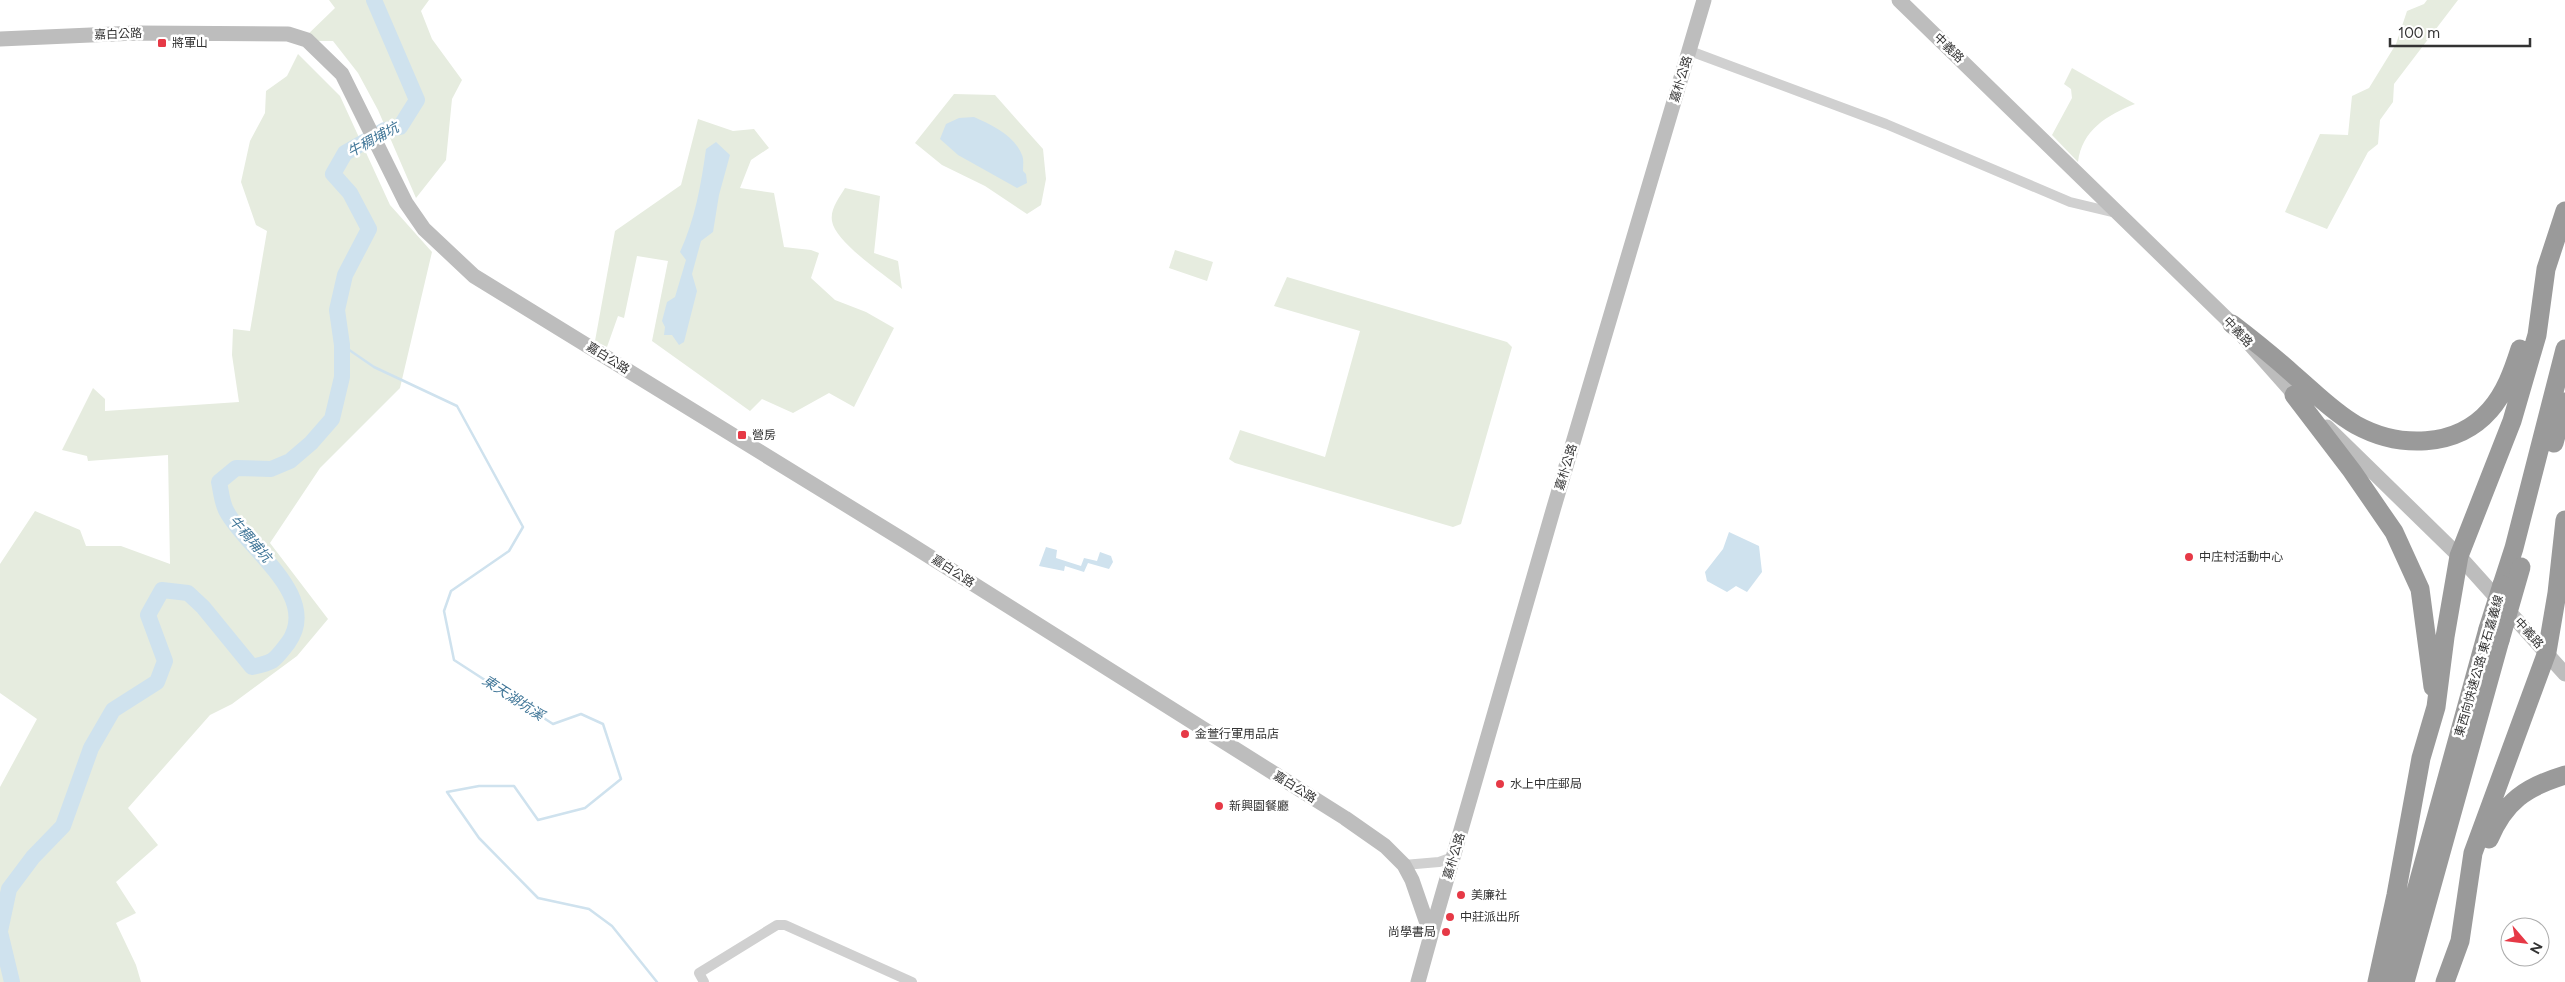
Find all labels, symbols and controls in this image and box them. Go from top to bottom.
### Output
scale bar [2390,15,2530,47]
text: 100 m [2398,24,2440,42]
street label: 嘉白公路 [94,26,142,42]
street label: 中義路 [1931,30,1967,66]
place label: 將軍山 [172,36,208,50]
marker: 將軍山 [156,37,168,49]
street label: 嘉朴公路 [1667,54,1695,104]
water label: 牛稠埔坑 [344,118,403,161]
street label: 中義路 [2221,314,2255,350]
street label: 嘉白公路 [584,339,632,377]
place label: 營房 [752,428,776,442]
marker: 營房 [736,429,748,441]
street label: 嘉朴公路 [1552,442,1580,492]
water label: 牛稠埔坑 [225,512,276,567]
place label: 中庄村活動中心 [2199,550,2283,564]
marker: 中庄村活動中心 [2183,551,2195,563]
street label: 嘉白公路 [929,552,977,590]
street label: 東西向快速公路 東石嘉義線 [2452,593,2506,739]
street label: 中義路 [2512,615,2546,651]
water label: 東天湖坑溪 [479,672,549,725]
place label: 金萱行軍用品店 [1195,727,1279,741]
marker: 金萱行軍用品店 [1179,728,1191,740]
street label: 嘉白公路 [1271,768,1319,806]
place label: 水上中庄郵局 [1510,777,1582,791]
marker: 水上中庄郵局 [1494,778,1506,790]
place label: 新興園餐廳 [1229,799,1289,813]
marker: 新興園餐廳 [1213,800,1225,812]
street label: 嘉朴公路 [1440,831,1468,881]
place label: 美廉社 [1471,888,1507,902]
marker: 美廉社 [1455,889,1467,901]
place label: 中莊派出所 [1460,910,1520,924]
marker: 中莊派出所 [1444,911,1456,923]
north arrow [2500,917,2550,967]
place label: 尚學書局 [1388,925,1436,939]
marker: 尚學書局 [1440,926,1452,938]
text: N [2526,939,2546,957]

